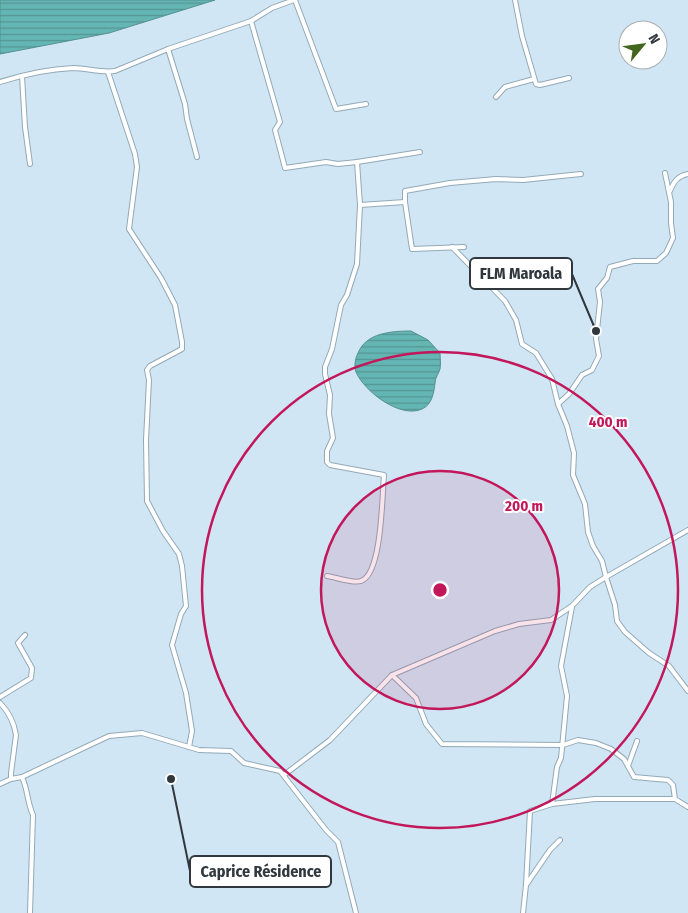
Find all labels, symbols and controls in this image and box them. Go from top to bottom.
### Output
north arrow [618,20,668,70]
text: N [644,31,663,47]
callout: FLM Maroala [470,258,572,289]
text: FLM Maroala [480,264,562,283]
text: 400 m [589,413,627,431]
text: 200 m [504,497,543,515]
centre of rings [431,581,449,599]
callout: Caprice Résidence [190,856,331,887]
text: Caprice Résidence [201,862,321,881]

